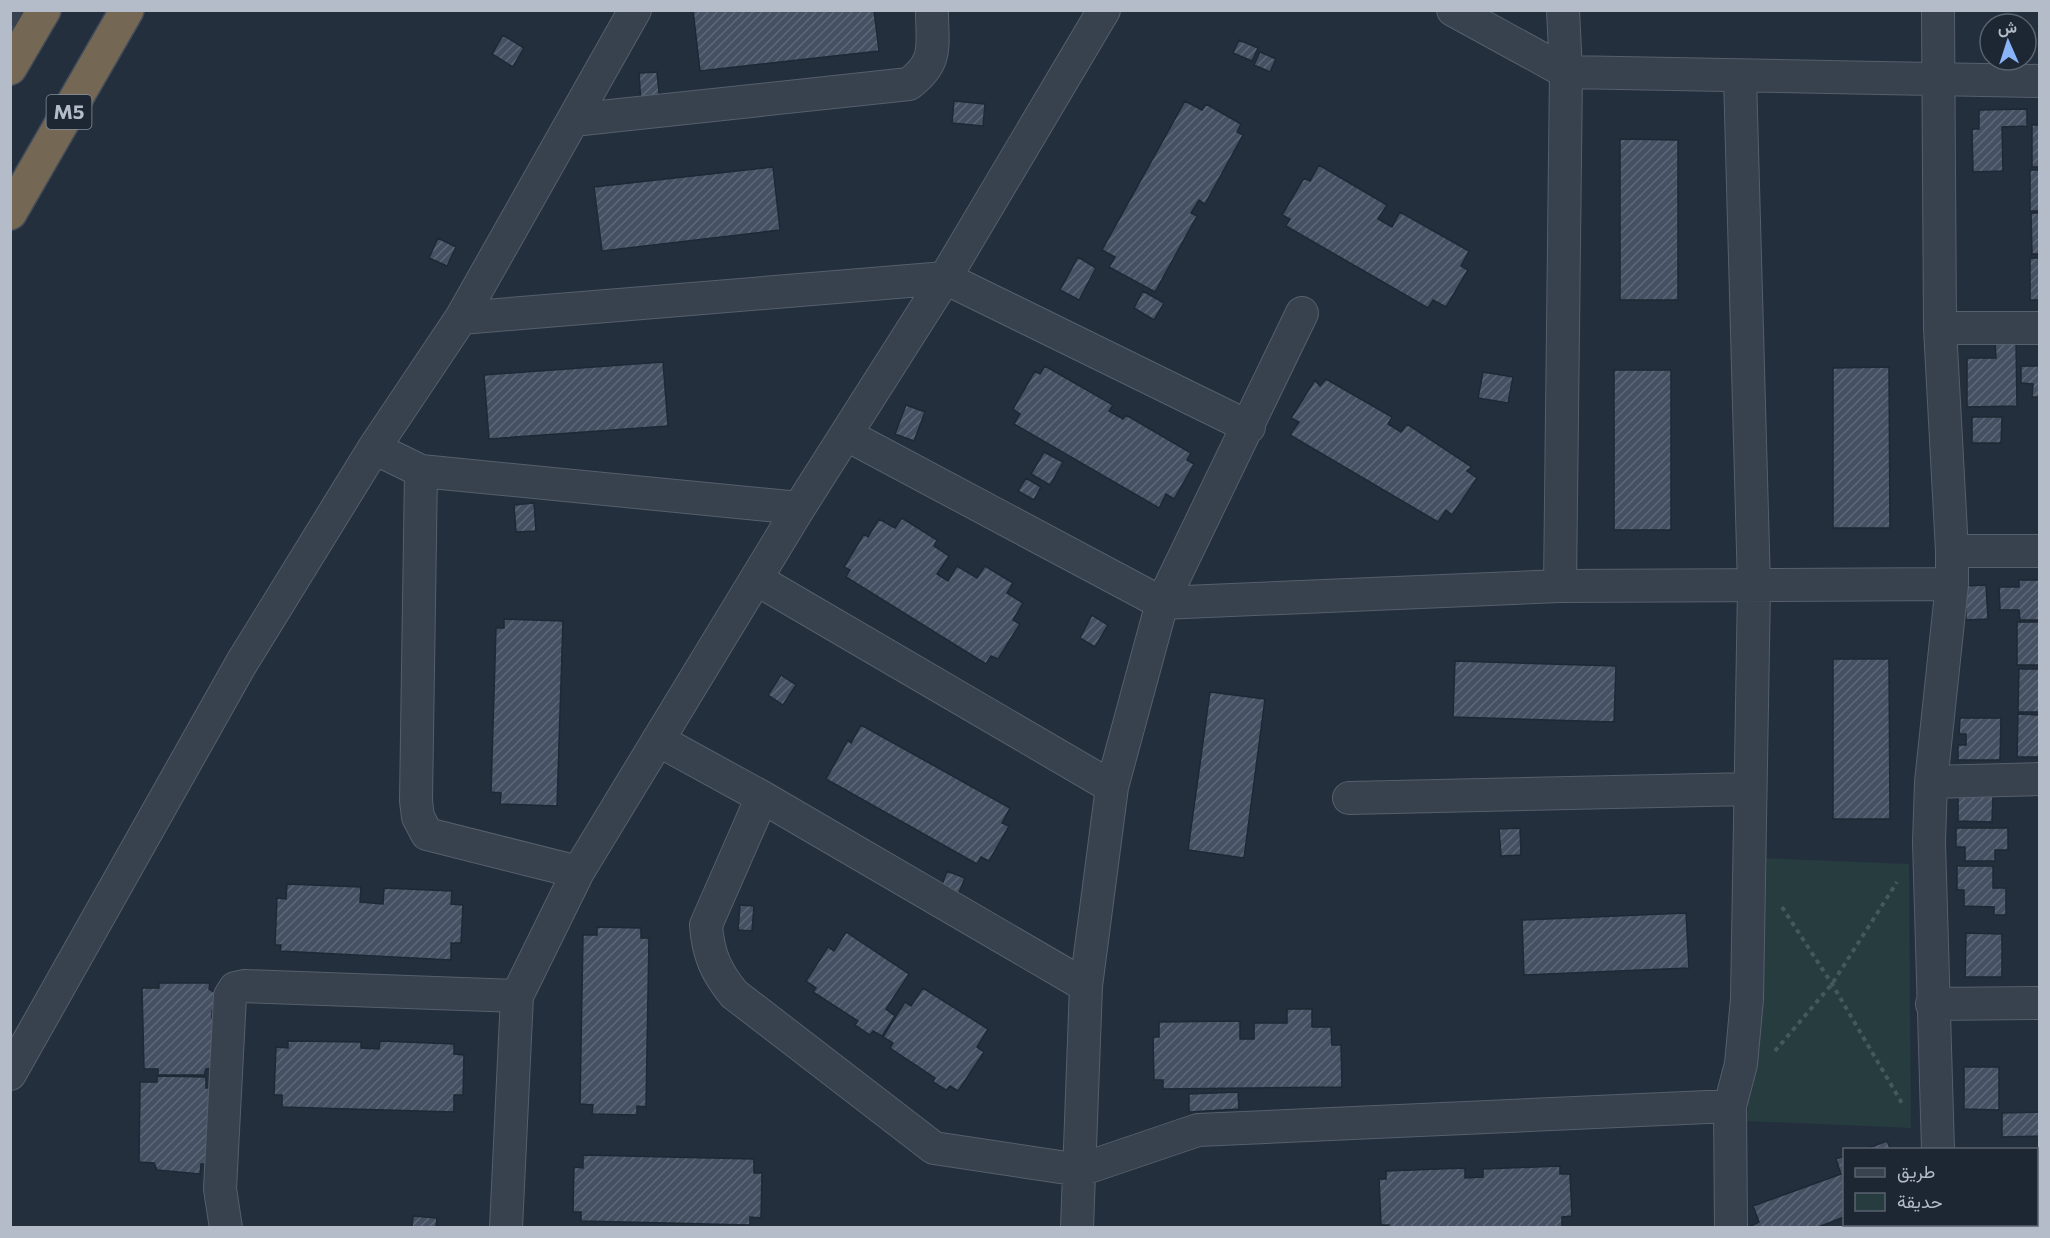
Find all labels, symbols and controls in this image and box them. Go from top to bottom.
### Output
north arrow [1978,12,2038,72]
text: ش [1997,17,2017,38]
road number: M5 [46,95,92,129]
legend [1843,1148,2038,1226]
text: طريق [1897,1160,1935,1183]
text: حديقة [1897,1190,1943,1212]

